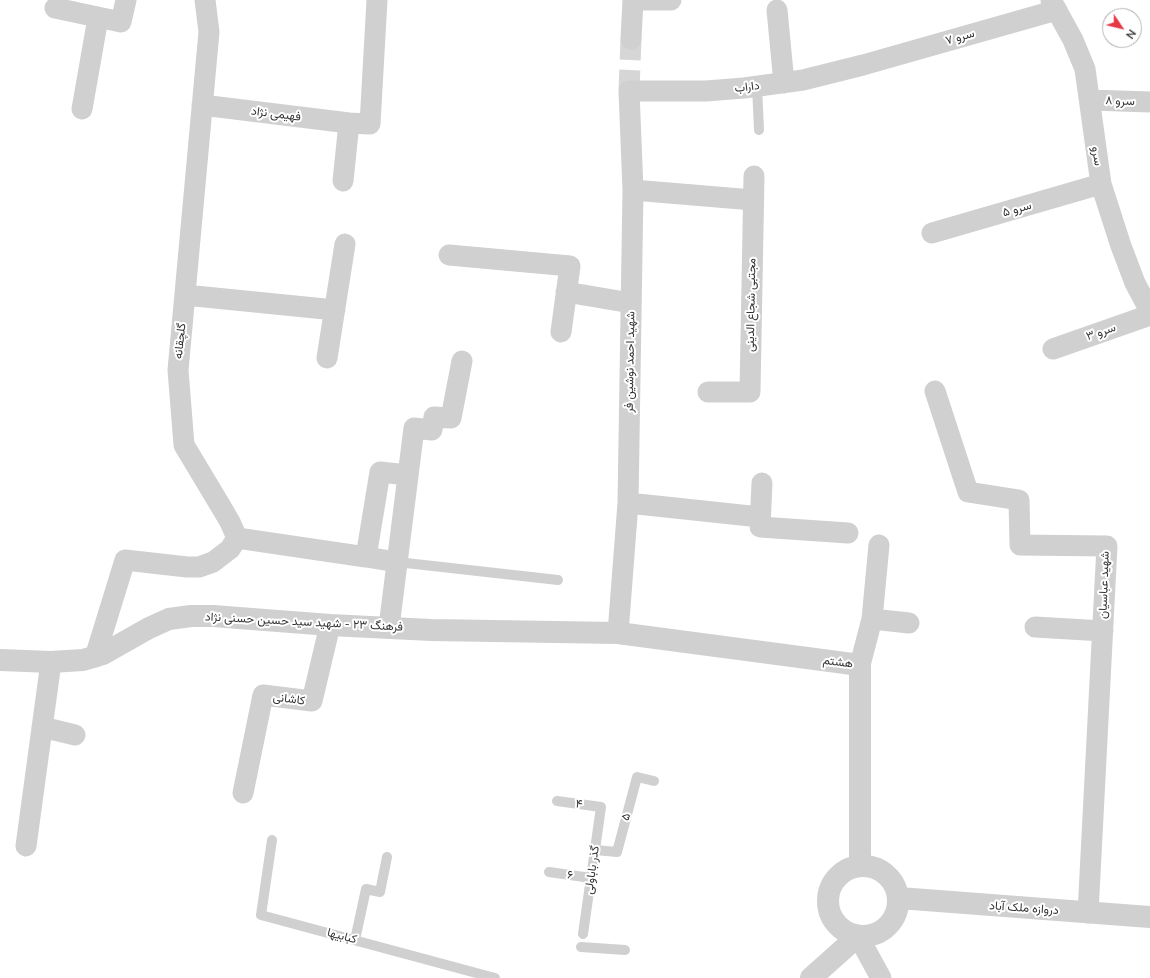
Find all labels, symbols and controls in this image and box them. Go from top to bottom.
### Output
north arrow [1102,8,1142,48]
street label: سرو ۷ [944,26,976,48]
text: N [1123,27,1139,42]
street label: داراب [734,78,760,96]
street label: سرو ۸ [1105,93,1135,109]
street label: فهیمی نژاد [250,104,302,124]
street label: سرو [1089,145,1105,167]
street label: سرو ۵ [1001,198,1033,220]
street label: مجتبی شجاع الدینی [743,258,759,352]
street label: شهید احمد نوشین فر [622,311,638,413]
street label: سرو ۳ [1084,320,1118,344]
street label: گلچقانه [171,322,189,360]
street label: شهید عباسیان [1096,551,1112,619]
street label: فرهنگ ۲۳ - شهید سید حسین حسنی نژاد [205,610,403,634]
street label: هشتم [822,653,854,671]
street label: کاشانی [272,690,306,708]
street label: ۴ [575,796,583,812]
street label: ۵ [618,812,634,822]
street label: گذر باباولی [581,845,603,895]
street label: ۶ [566,867,574,883]
street label: دروازه ملک آباد [989,898,1059,918]
street label: کبابیها [326,925,358,947]

